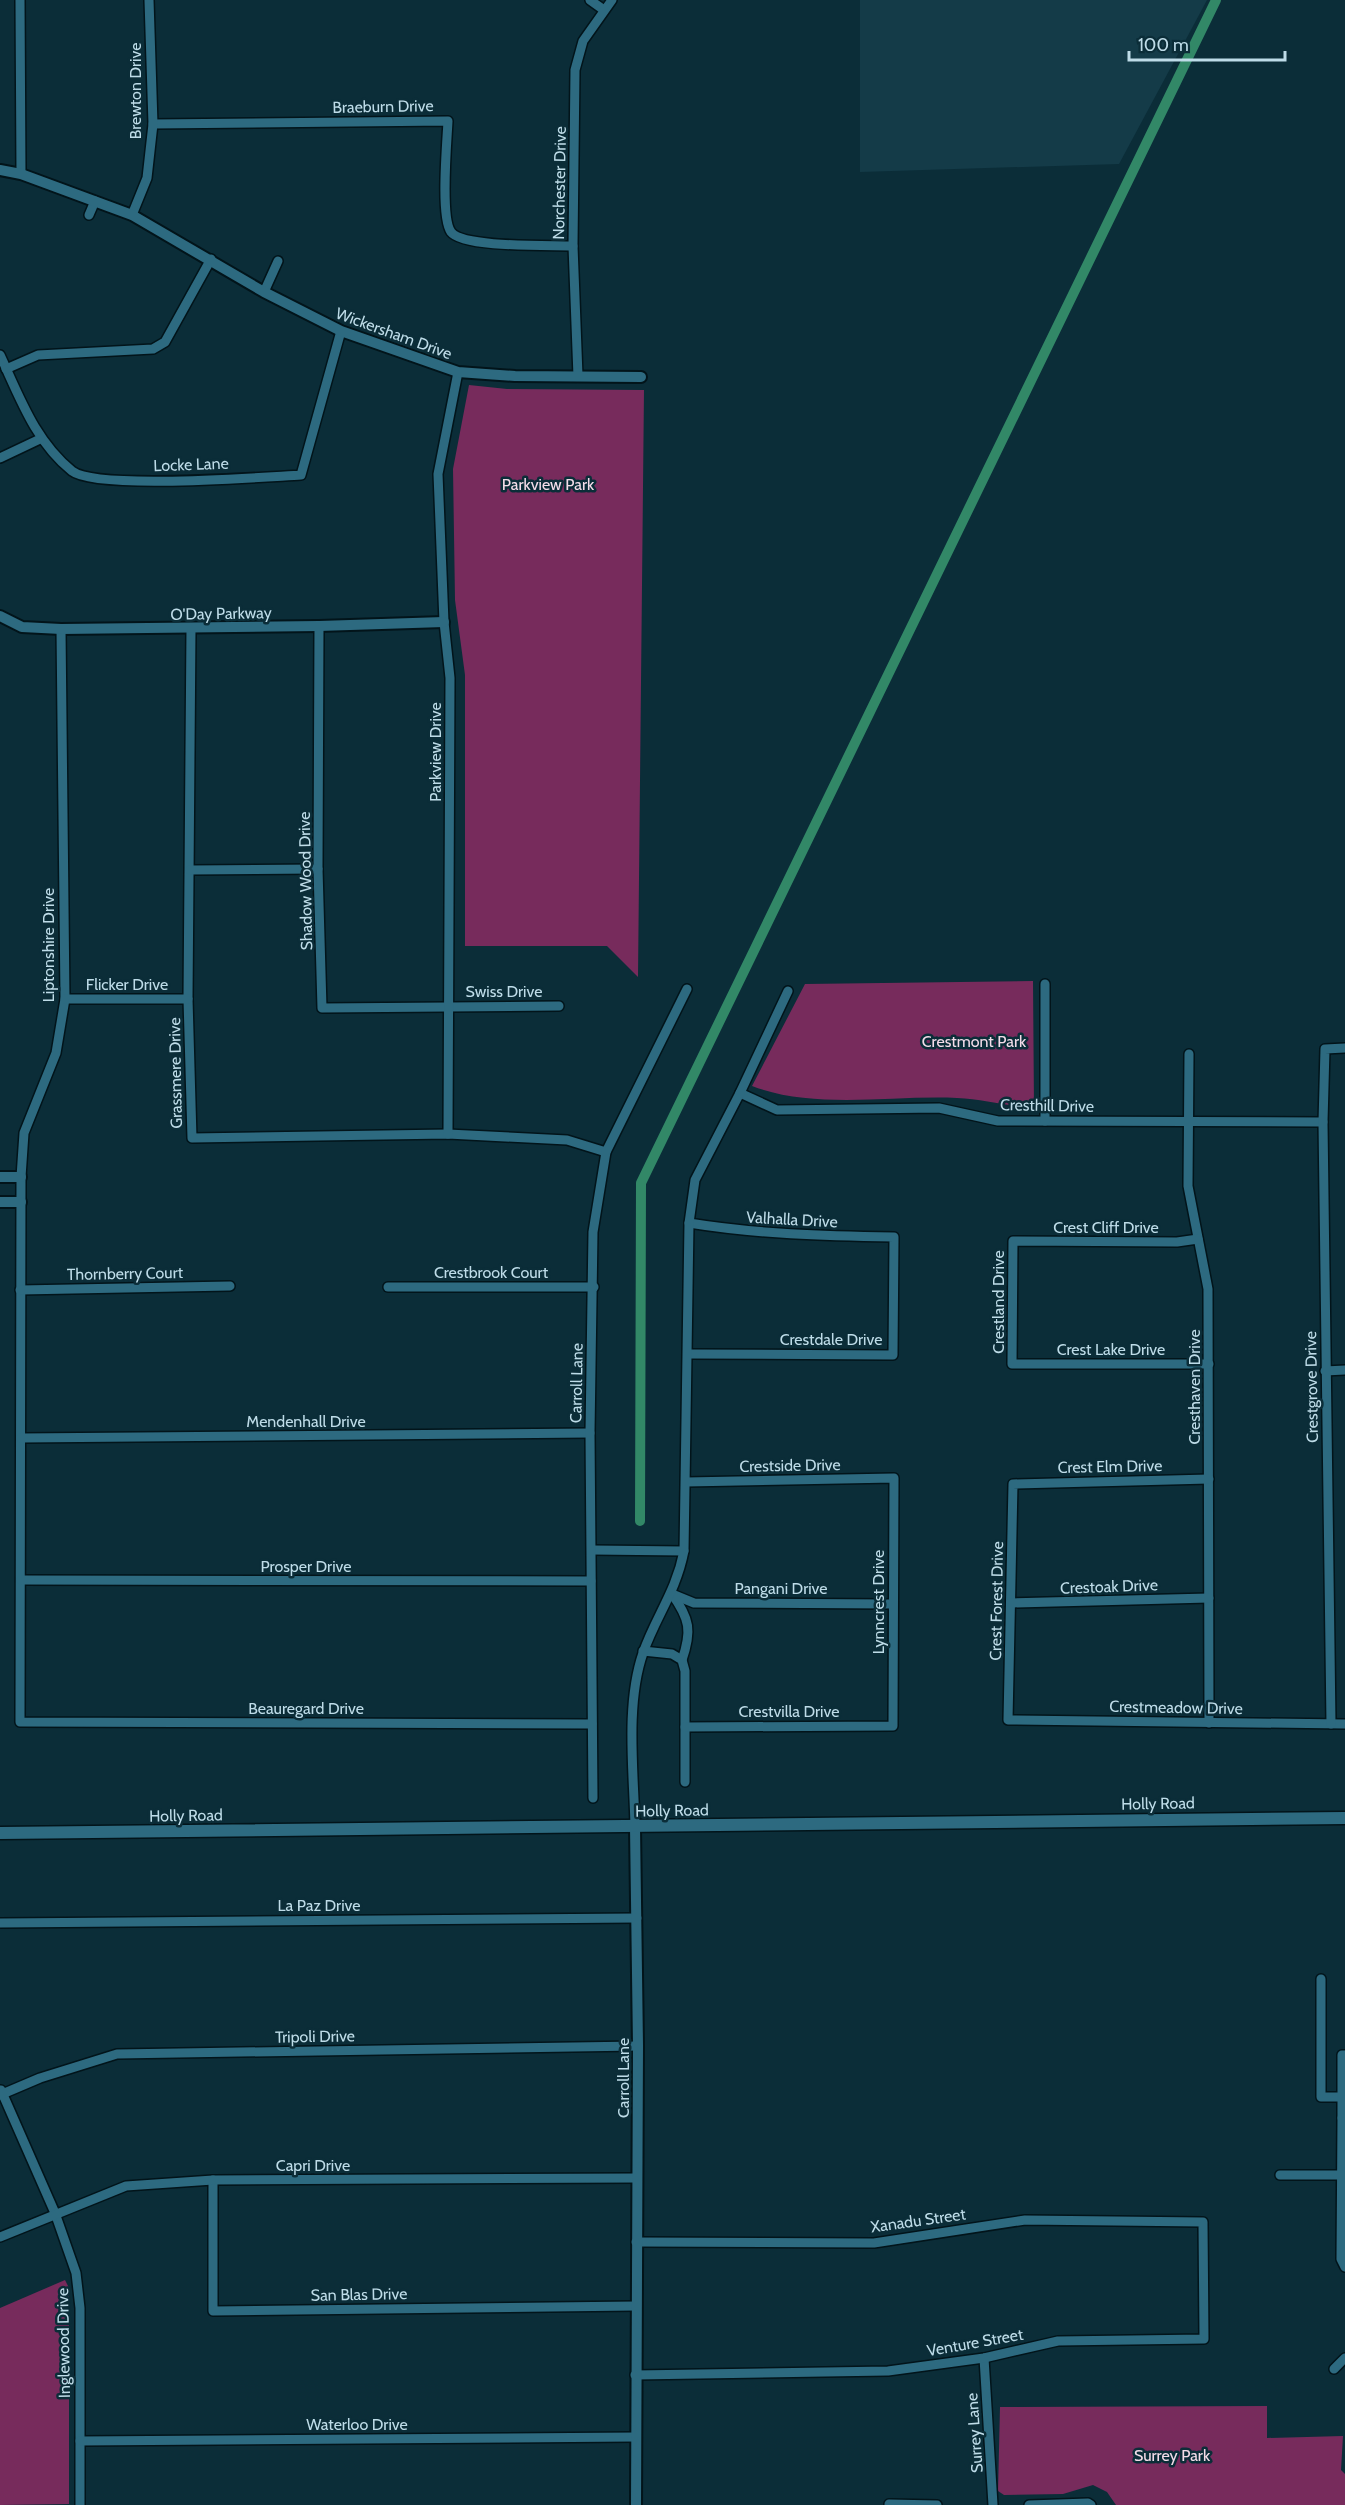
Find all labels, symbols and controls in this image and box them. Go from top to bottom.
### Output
scale bar [1129,24,1285,62]
text: 100 m [1138,34,1189,56]
street label: Brewton Drive [126,43,145,139]
street label: Braeburn Drive [332,96,434,117]
street label: Norchester Drive [549,126,570,240]
street label: Wickersham Drive [333,304,455,363]
street label: Locke Lane [153,454,229,475]
park label: Parkview Park [502,475,595,494]
street label: O'Day Parkway [170,603,272,624]
street label: Parkview Drive [426,702,445,802]
street label: Shadow Wood Drive [295,811,316,951]
street label: Liptonshire Drive [39,888,58,1002]
street label: Flicker Drive [86,975,168,994]
street label: Swiss Drive [466,982,542,1001]
street label: Grassmere Drive [165,1017,186,1129]
park label: Crestmont Park [922,1032,1027,1051]
street label: Cresthill Drive [1000,1095,1094,1116]
street label: Valhalla Drive [746,1208,838,1231]
street label: Crest Cliff Drive [1053,1218,1159,1237]
street label: Crestland Drive [989,1250,1008,1354]
street label: Thornberry Court [67,1263,184,1284]
street label: Crestbrook Court [434,1263,549,1282]
street label: Cresthaven Drive [1185,1329,1204,1445]
street label: Crestdale Drive [780,1330,882,1349]
street label: Crestgrove Drive [1301,1331,1322,1443]
street label: Crest Lake Drive [1057,1340,1165,1359]
street label: Carroll Lane [566,1343,587,1423]
street label: Mendenhall Drive [246,1412,366,1431]
street label: Crestside Drive [739,1455,841,1476]
street label: Crest Elm Drive [1058,1456,1162,1477]
street label: Crest Forest Drive [986,1541,1007,1661]
street label: Lynncrest Drive [869,1550,888,1654]
street label: Prosper Drive [261,1557,351,1576]
street label: Crestoak Drive [1060,1575,1158,1598]
street label: Pangani Drive [734,1579,828,1598]
street label: Crestmeadow Drive [1109,1697,1243,1718]
street label: Beauregard Drive [248,1699,364,1718]
street label: Crestvilla Drive [739,1702,839,1721]
street label: Holly Road [1121,1793,1195,1814]
street label: Holly Road [635,1800,709,1821]
street label: Holly Road [149,1805,223,1826]
street label: La Paz Drive [278,1896,360,1915]
street label: Tripoli Drive [275,2026,355,2047]
street label: Carroll Lane [614,2038,633,2118]
street label: Capri Drive [276,2156,350,2175]
street label: Xanadu Street [869,2204,967,2237]
street label: San Blas Drive [311,2284,407,2305]
street label: Inglewood Drive [53,2288,74,2398]
street label: Venture Street [926,2325,1025,2360]
street label: Surrey Lane [962,2392,987,2474]
street label: Waterloo Drive [306,2415,408,2434]
park label: Surrey Park [1134,2446,1211,2465]

